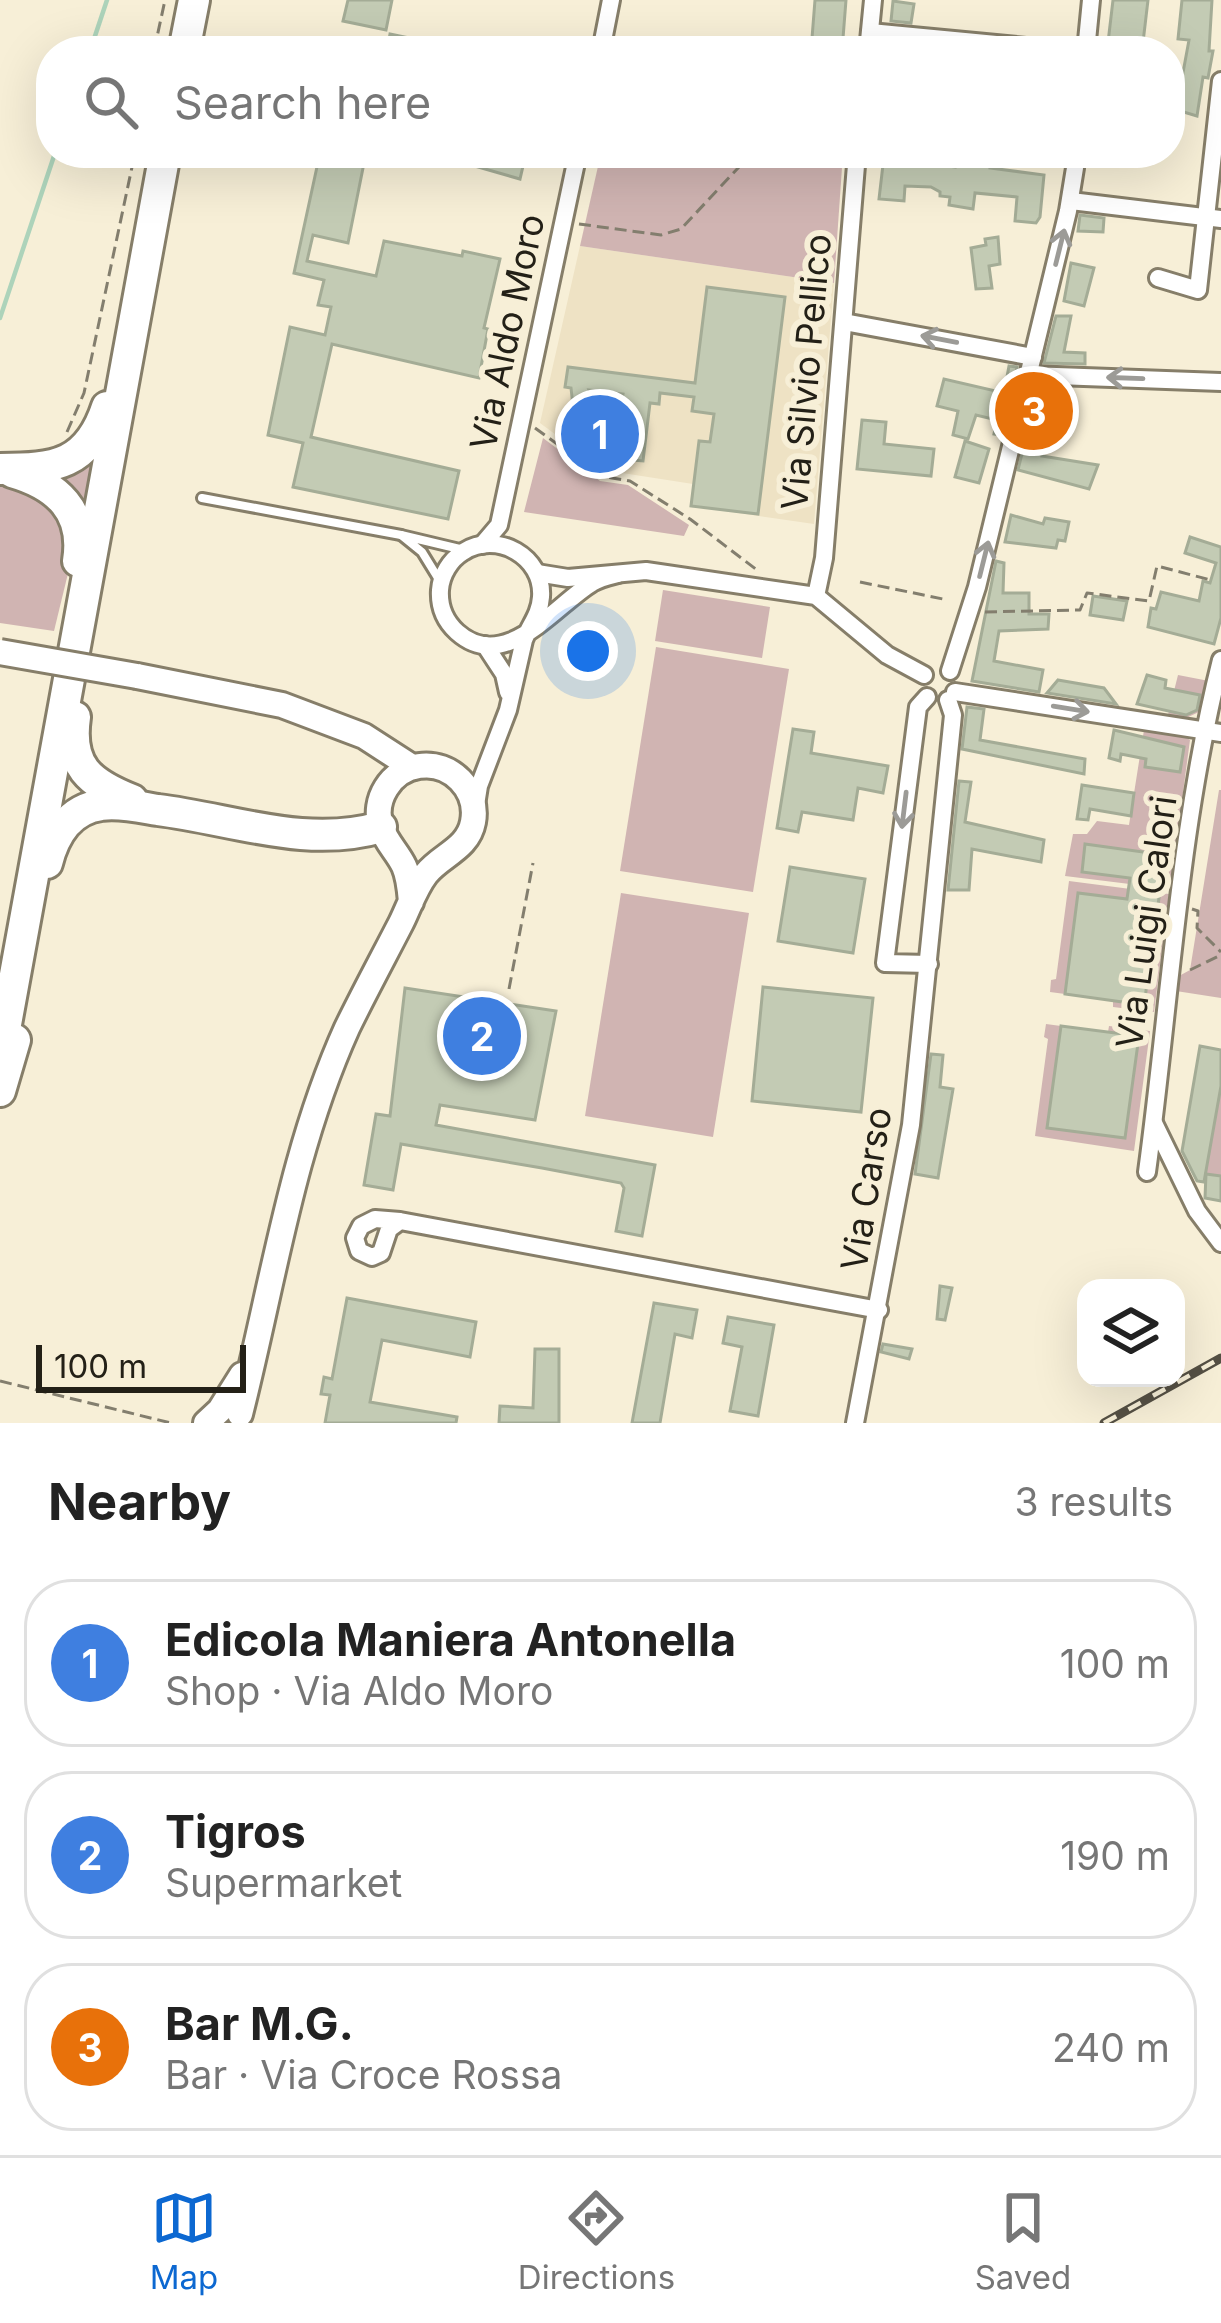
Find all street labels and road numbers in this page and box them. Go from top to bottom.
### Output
street label: Via Aldo Moro [461,210,553,454]
street label: Via Silvio Pellico [772,232,840,512]
street label: Via Luigi Calori [1106,793,1186,1051]
street label: Via Carso [831,1104,901,1274]

